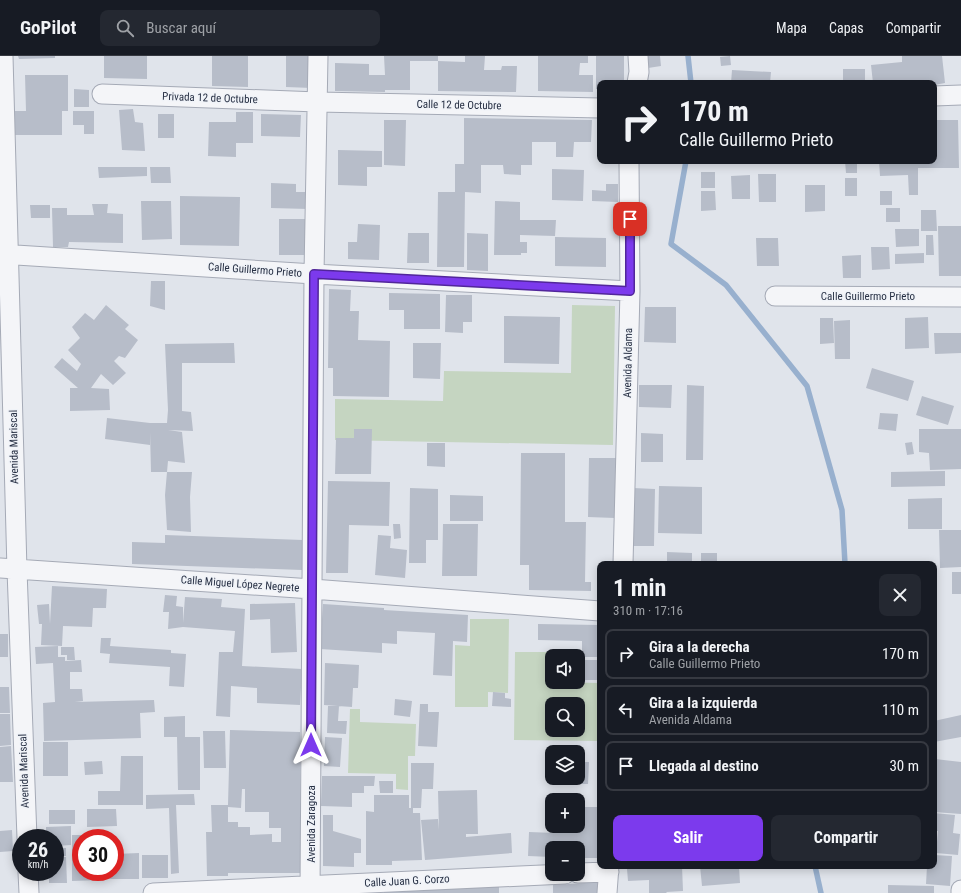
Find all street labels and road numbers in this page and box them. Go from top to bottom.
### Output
street label: Privada 12 de Octubre [162,90,258,106]
street label: Calle 12 de Octubre [416,98,502,112]
street label: Calle Guillermo Prieto [208,260,303,280]
street label: Calle Guillermo Prieto [821,290,916,303]
street label: Avenida Aldama [621,328,635,398]
street label: Avenida Mariscal [7,410,21,484]
street label: Calle Miguel López Negrete [180,573,300,595]
street label: Avenida Mariscal [16,734,32,808]
street label: Avenida Zaragoza [305,785,318,863]
street label: Calle Juan G. Corzo [364,872,450,890]

